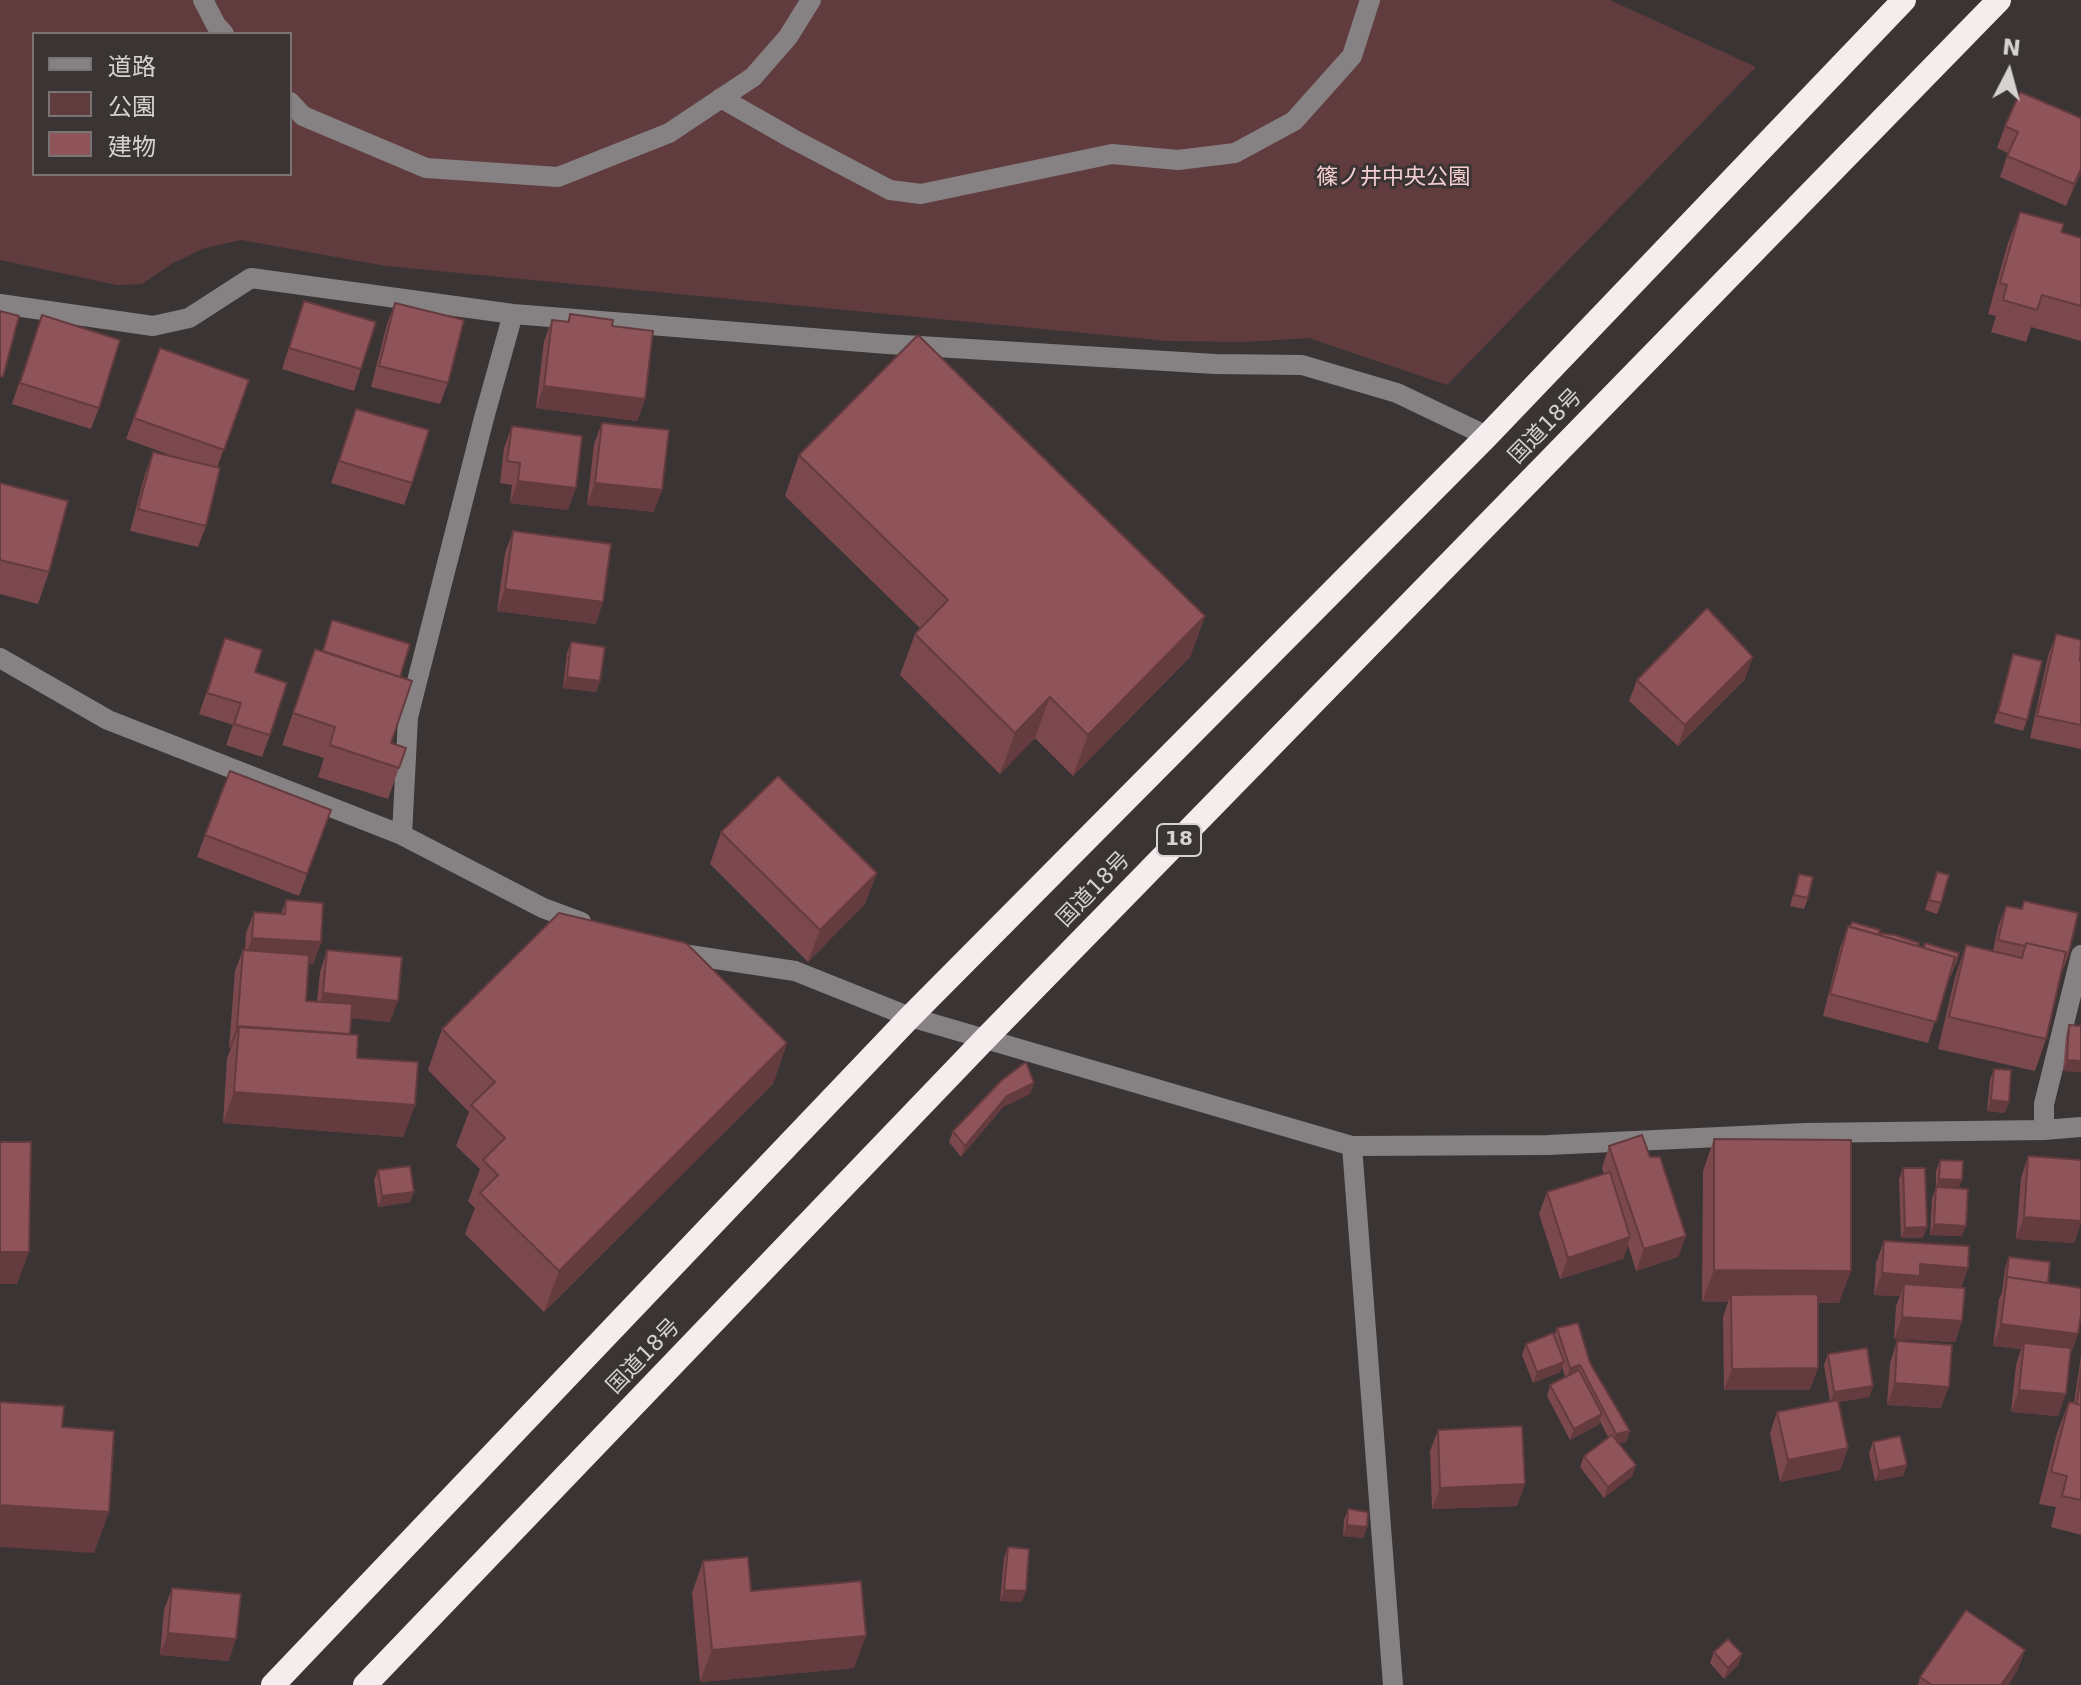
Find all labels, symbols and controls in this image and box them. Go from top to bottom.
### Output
legend [32,32,292,176]
north arrow [1969,32,2049,112]
text: N [2001,34,2022,61]
text: 道路 [108,53,156,81]
text: 公園 [108,93,156,121]
text: 建物 [108,133,156,161]
park label: 篠ノ井中央公園 [1316,165,1470,191]
street label: 国道18号 [1504,384,1588,470]
road number: 18 [1157,824,1201,856]
street label: 国道18号 [1052,847,1136,933]
street label: 国道18号 [602,1314,686,1400]

